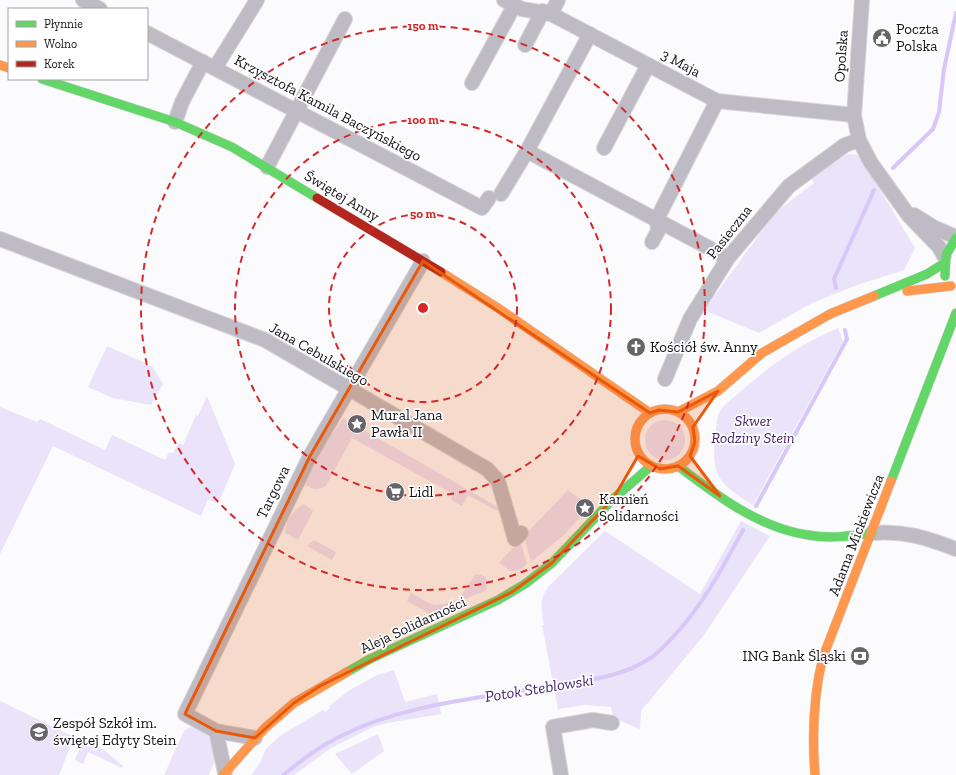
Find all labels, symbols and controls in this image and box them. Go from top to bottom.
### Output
legend [8,8,148,80]
text: Płynnie [44,17,83,31]
text: 150 m [408,19,439,33]
place label: Poczta Polska [896,20,939,55]
public building icon: Poczta Polska [871,27,893,49]
street label: Opolska [830,29,852,83]
text: Wolno [44,37,77,51]
street label: 3 Maja [658,45,704,81]
street label: Krzysztofa Kamila Baczyńskiego [231,51,425,165]
text: Korek [44,57,75,71]
text: 100 m [407,113,439,127]
street label: Świętej Anny [301,167,383,226]
street label: Pasieczna [702,202,756,262]
text: 50 m [410,207,436,221]
centre of rings [416,301,430,315]
street label: Jana Cebulskiego [266,318,372,390]
church icon: Kościół św. Anny [625,336,647,358]
place label: Kościół św. Anny [650,338,758,356]
place label: Mural Jana Pawła II [371,406,443,441]
park label: Skwer Rodziny Stein [711,412,795,447]
place icon: Mural Jana Pawła II [346,413,368,435]
street label: Targowa [252,462,294,522]
street label: Adama Mickiewicza [825,472,887,598]
supermarket icon: Lidl [384,481,406,503]
place label: Lidl [409,483,434,501]
place label: Kamień Solidarności [599,490,679,525]
place icon: Kamień Solidarności [574,497,596,519]
street label: Aleja Solidarności [357,593,469,657]
bank icon: ING Bank Śląski [849,645,871,667]
place label: ING Bank Śląski [743,647,846,665]
water label: Potok Steblowski [483,670,595,706]
place label: Zespół Szkół im. świętej Edyty Stein [53,714,177,749]
school or university icon: Zespół Szkół im. świętej Edyty Stein [28,721,50,743]

